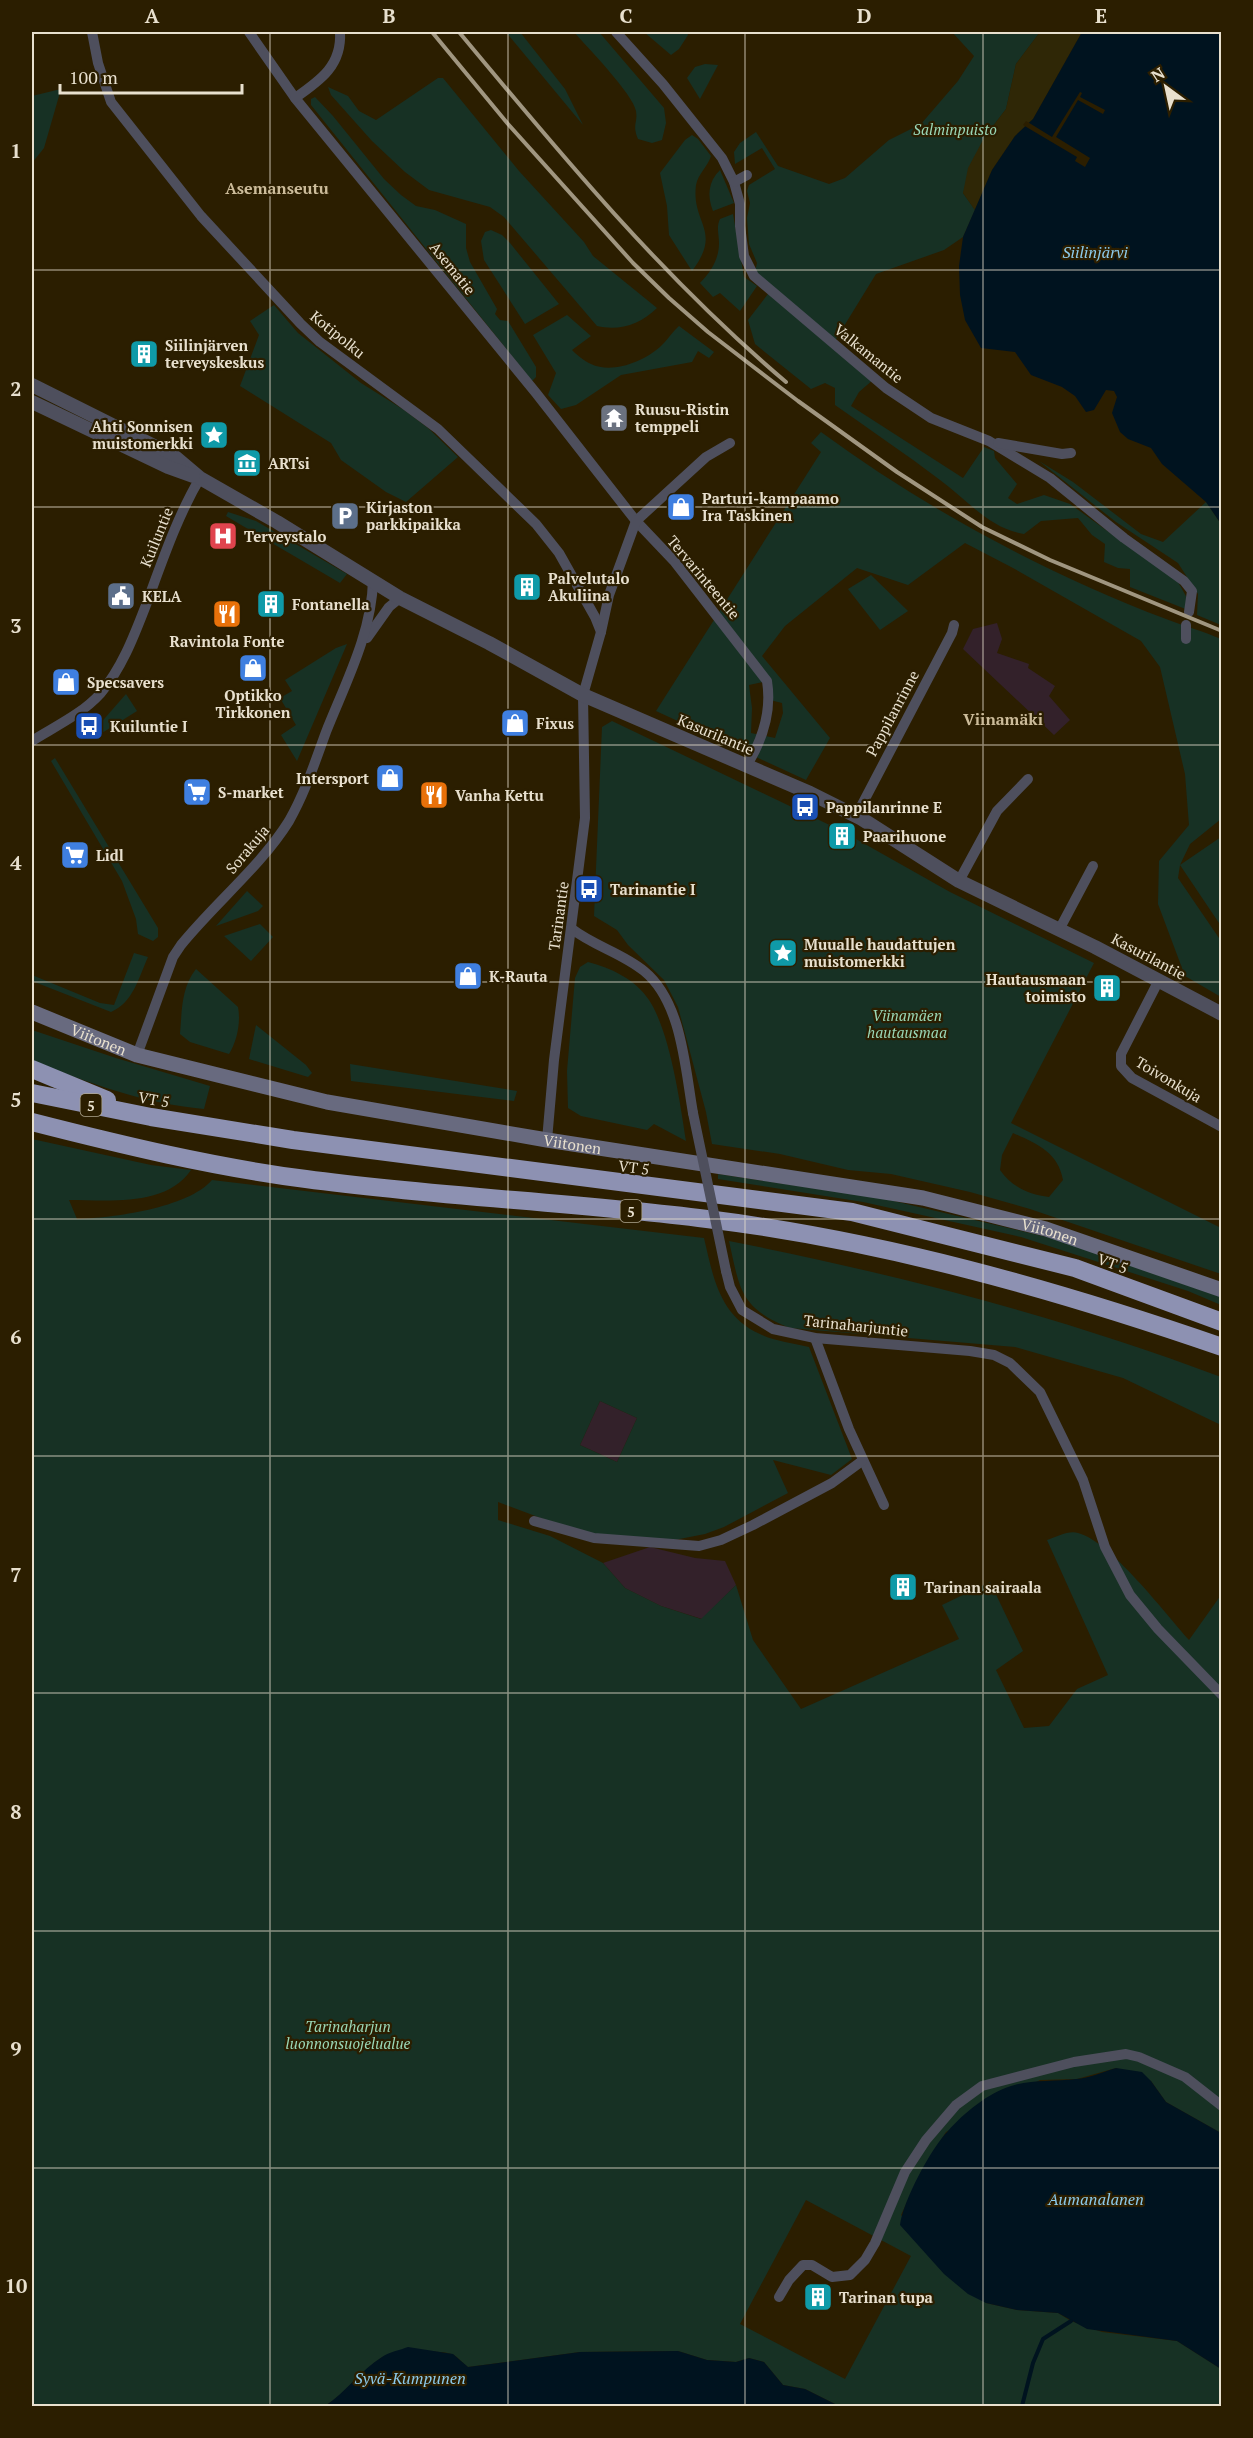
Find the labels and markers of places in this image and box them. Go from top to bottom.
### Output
place label: Siilinjärven terveyskeskus [165,335,264,372]
building icon: Siilinjärven terveyskeskus [128,338,160,370]
place label: Ruusu-Ristin temppeli [635,399,730,436]
temple icon: Ruusu-Ristin temppeli [598,402,630,434]
place label: Ahti Sonnisen muistomerkki [91,416,193,453]
place icon: Ahti Sonnisen muistomerkki [198,419,230,451]
museum icon: ARTsi [231,447,263,479]
place label: ARTsi [268,453,310,473]
place label: Parturi-kampaamo Ira Taskinen [702,488,839,525]
shop icon: Parturi-kampaamo Ira Taskinen [665,491,697,523]
place label: Kirjaston parkkipaikka [366,497,461,534]
parking icon: Kirjaston parkkipaikka [329,500,361,532]
hospital icon: Terveystalo [207,520,239,552]
place label: Terveystalo [244,526,327,546]
place label: Palvelutalo Akuliina [548,568,629,605]
building icon: Palvelutalo Akuliina [511,571,543,603]
public building icon: KELA [105,580,137,612]
place label: KELA [142,586,181,606]
building icon: Fontanella [255,588,287,620]
place label: Fontanella [292,594,370,614]
restaurant icon: Ravintola Fonte [211,598,243,630]
place label: Ravintola Fonte [169,631,285,651]
shop icon: Optikko Tirkkonen [237,652,269,684]
shop icon: Specsavers [50,666,82,698]
place label: Specsavers [87,672,164,692]
place label: Optikko Tirkkonen [215,685,291,722]
shop icon: Fixus [499,707,531,739]
bus stop icon: Kuiluntie I [73,710,105,742]
place label: Fixus [536,713,574,733]
place label: Kuiluntie I [110,716,188,736]
shop icon: Intersport [374,762,406,794]
place label: Intersport [296,768,369,788]
supermarket icon: S-market [181,776,213,808]
restaurant icon: Vanha Kettu [418,779,450,811]
place label: S-market [218,782,284,802]
place label: Vanha Kettu [455,785,545,805]
bus stop icon: Pappilanrinne E [789,791,821,823]
place label: Pappilanrinne E [826,797,942,817]
building icon: Paarihuone [826,820,858,852]
place label: Paarihuone [863,826,946,846]
supermarket icon: Lidl [59,839,91,871]
place label: Lidl [96,845,124,865]
bus stop icon: Tarinantie I [573,873,605,905]
place label: Tarinantie I [610,879,696,899]
place label: Muualle haudattujen muistomerkki [804,934,956,971]
place icon: Muualle haudattujen muistomerkki [767,937,799,969]
shop icon: K-Rauta [452,960,484,992]
place label: K-Rauta [489,966,548,986]
place label: Hautausmaan toimisto [986,969,1086,1006]
building icon: Hautausmaan toimisto [1091,972,1123,1004]
building icon: Tarinan sairaala [887,1571,919,1603]
place label: Tarinan sairaala [924,1577,1042,1597]
building icon: Tarinan tupa [802,2281,834,2313]
place label: Tarinan tupa [839,2287,934,2307]

